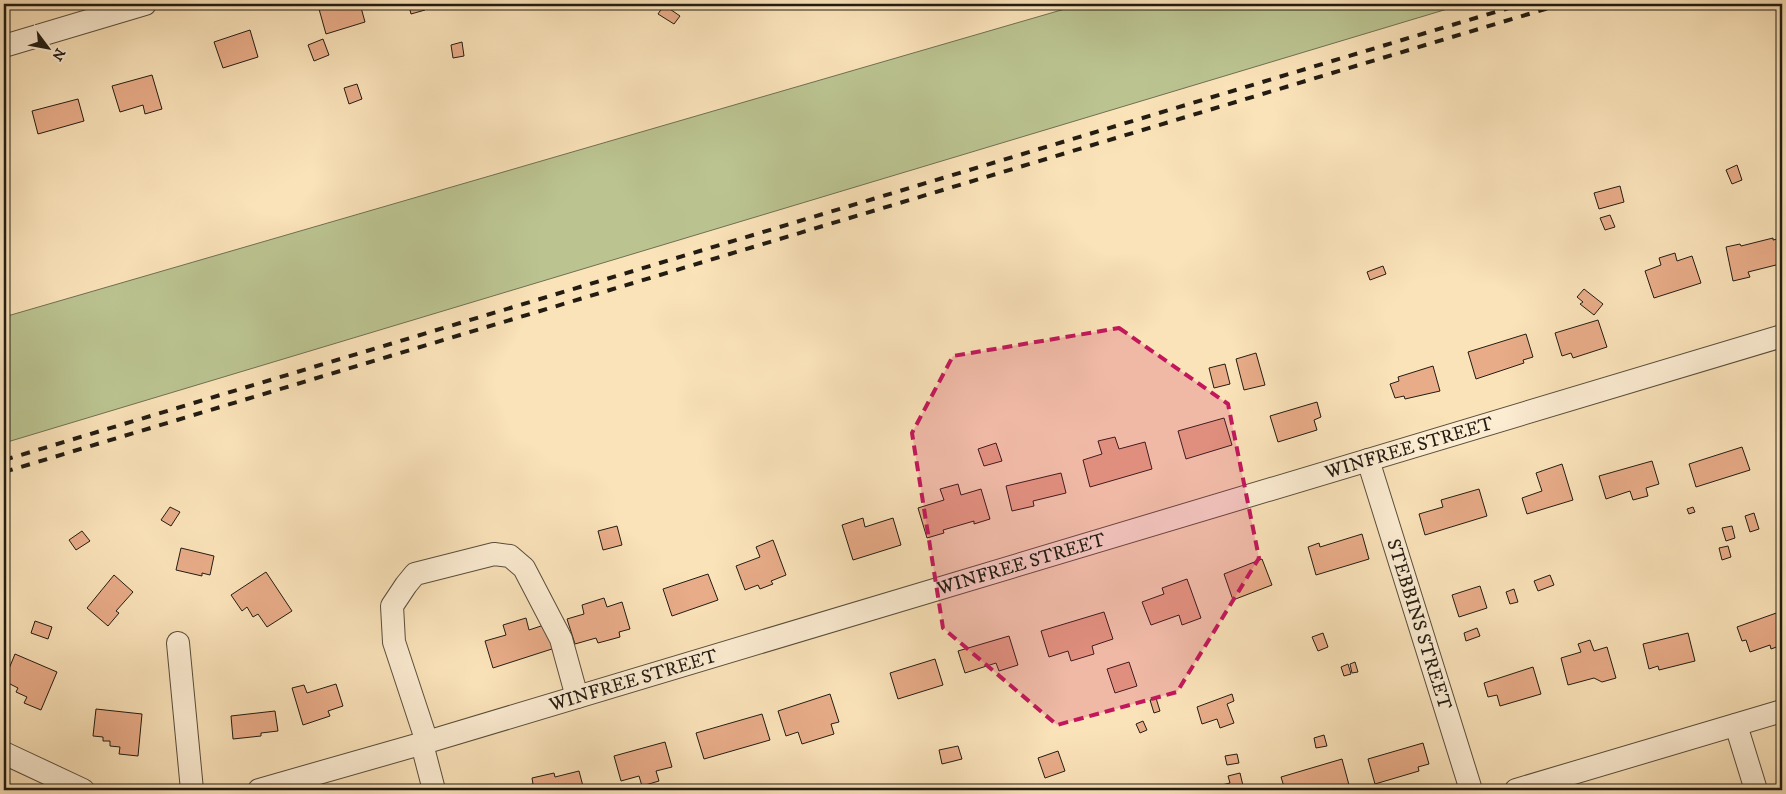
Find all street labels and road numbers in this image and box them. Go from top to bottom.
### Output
street label: WINFREE STREET [1321,411,1497,484]
street label: WINFREE STREET [933,528,1109,600]
street label: STEBBINS STREET [1382,536,1457,713]
street label: WINFREE STREET [545,644,721,717]

